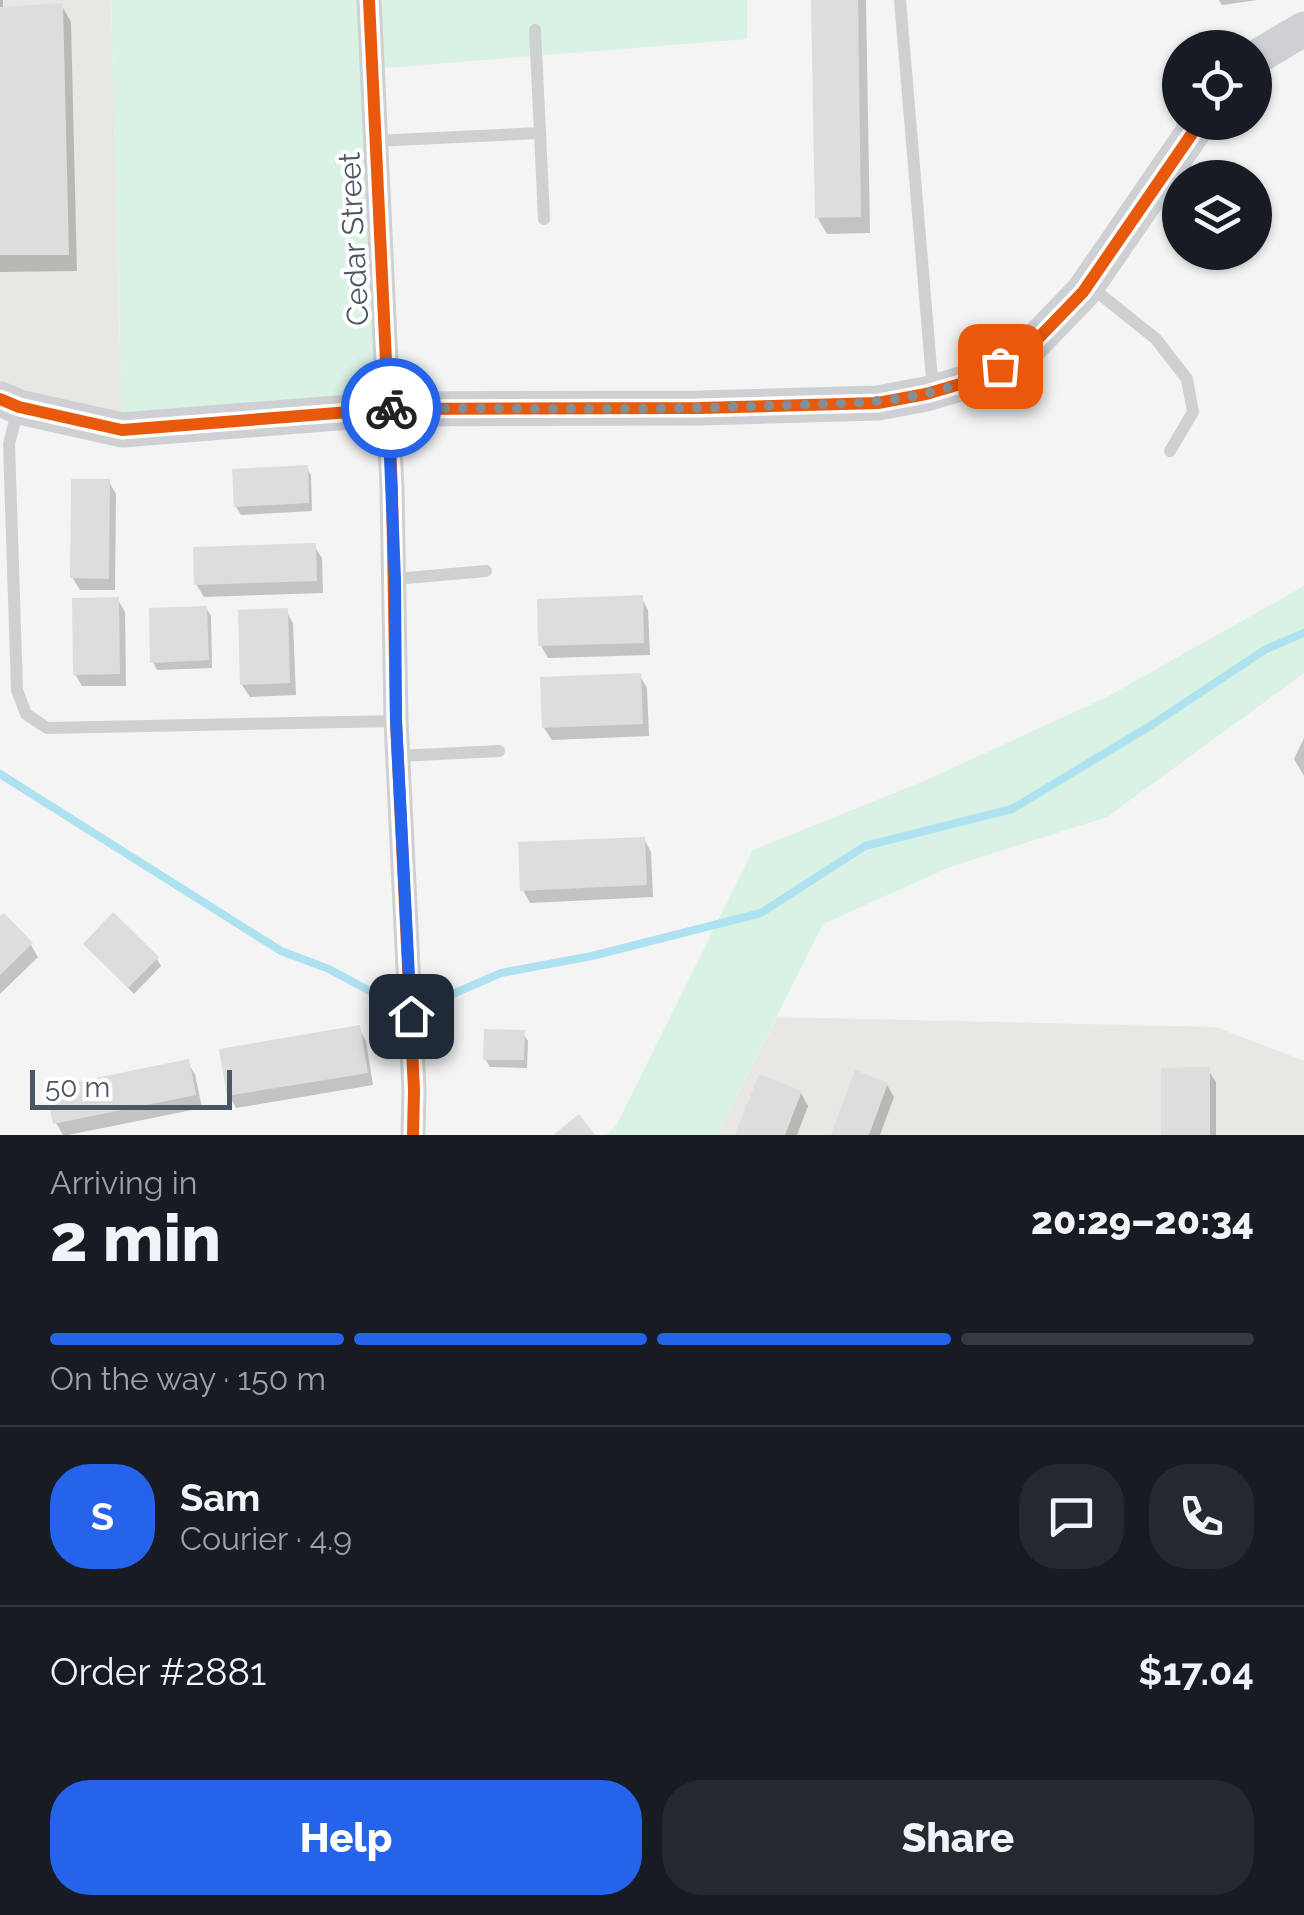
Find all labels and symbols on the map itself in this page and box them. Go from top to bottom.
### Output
street label: Cedar Street [331,151,376,327]
pin [958,324,1043,409]
courier [341,358,441,458]
pin [369,974,454,1059]
scale bar [30,1065,232,1110]

